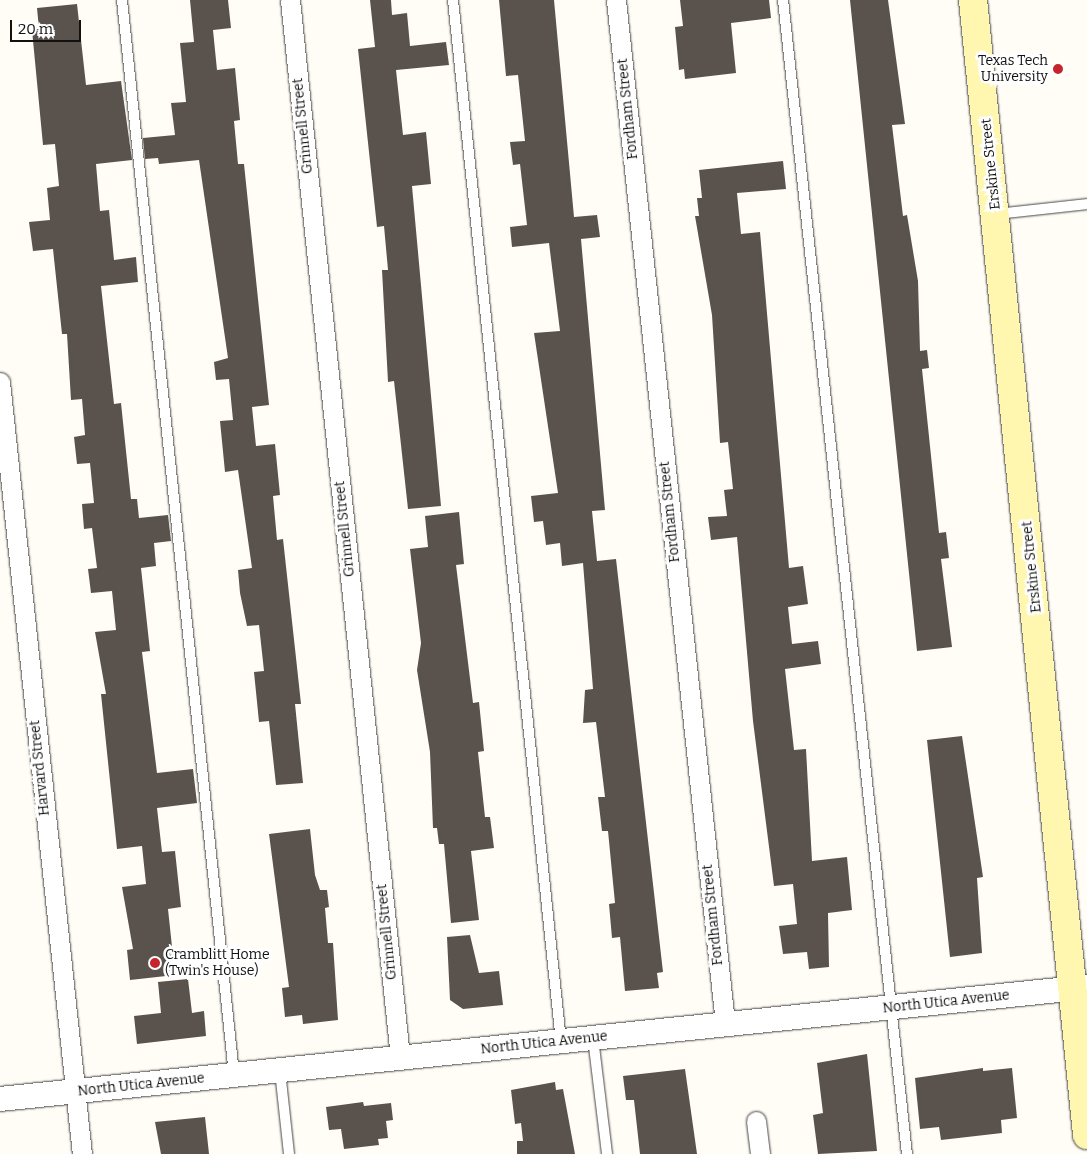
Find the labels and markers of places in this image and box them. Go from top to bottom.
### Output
place label: Texas Tech University [978,53,1048,85]
marker: Texas Tech University [1052,63,1064,75]
place label: Cramblitt Home (Twin's House) [165,947,270,980]
marker: Cramblitt Home (Twin's House) [149,957,161,969]

